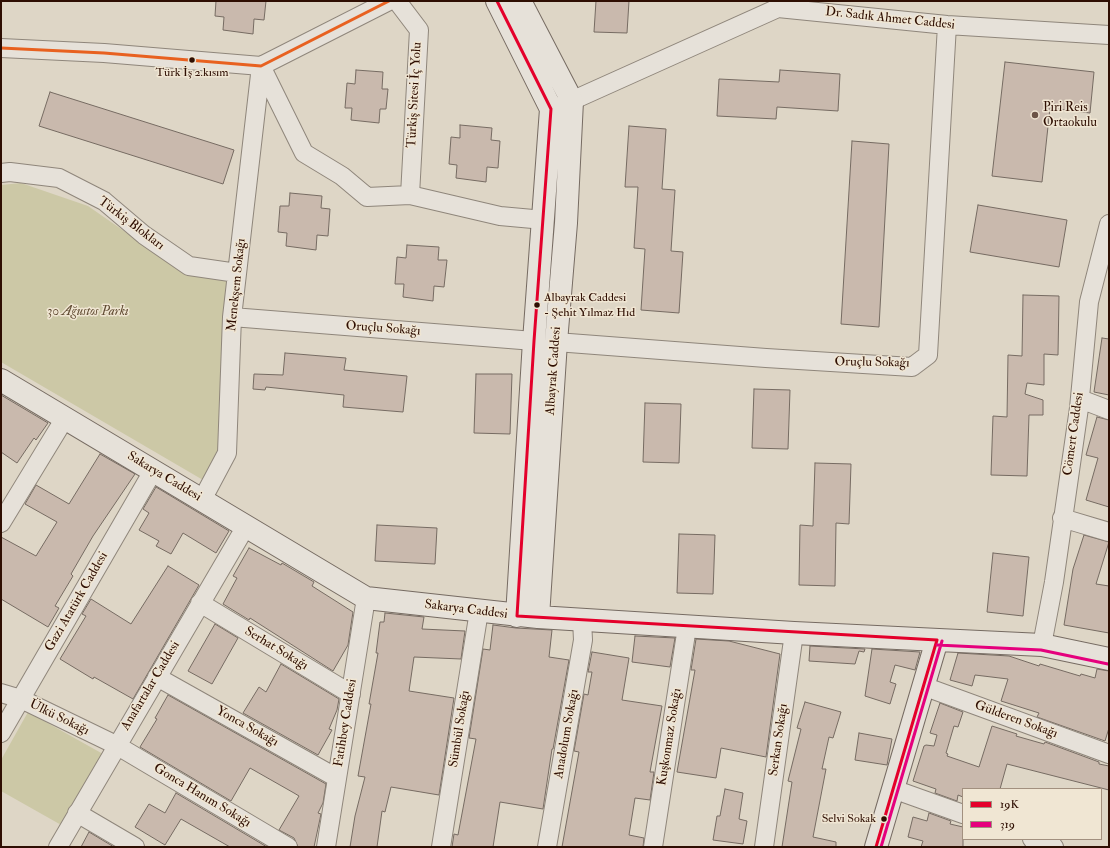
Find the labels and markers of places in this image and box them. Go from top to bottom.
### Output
marker: Türk İş 2.kısım [187,55,197,65]
place label: Türk İş 2.kısım [156,66,228,80]
place label: Piri Reis Ortaokulu [1043,100,1097,131]
marker: Piri Reis Ortaokulu [1030,110,1040,120]
place label: Albayrak Caddesi - Şehit Yılmaz Hıd [544,291,635,319]
marker: Albayrak Caddesi - Şehit Yılmaz Hıd [532,300,542,310]
place label: Selvi Sokak [822,812,876,826]
marker: Selvi Sokak [879,814,889,824]

